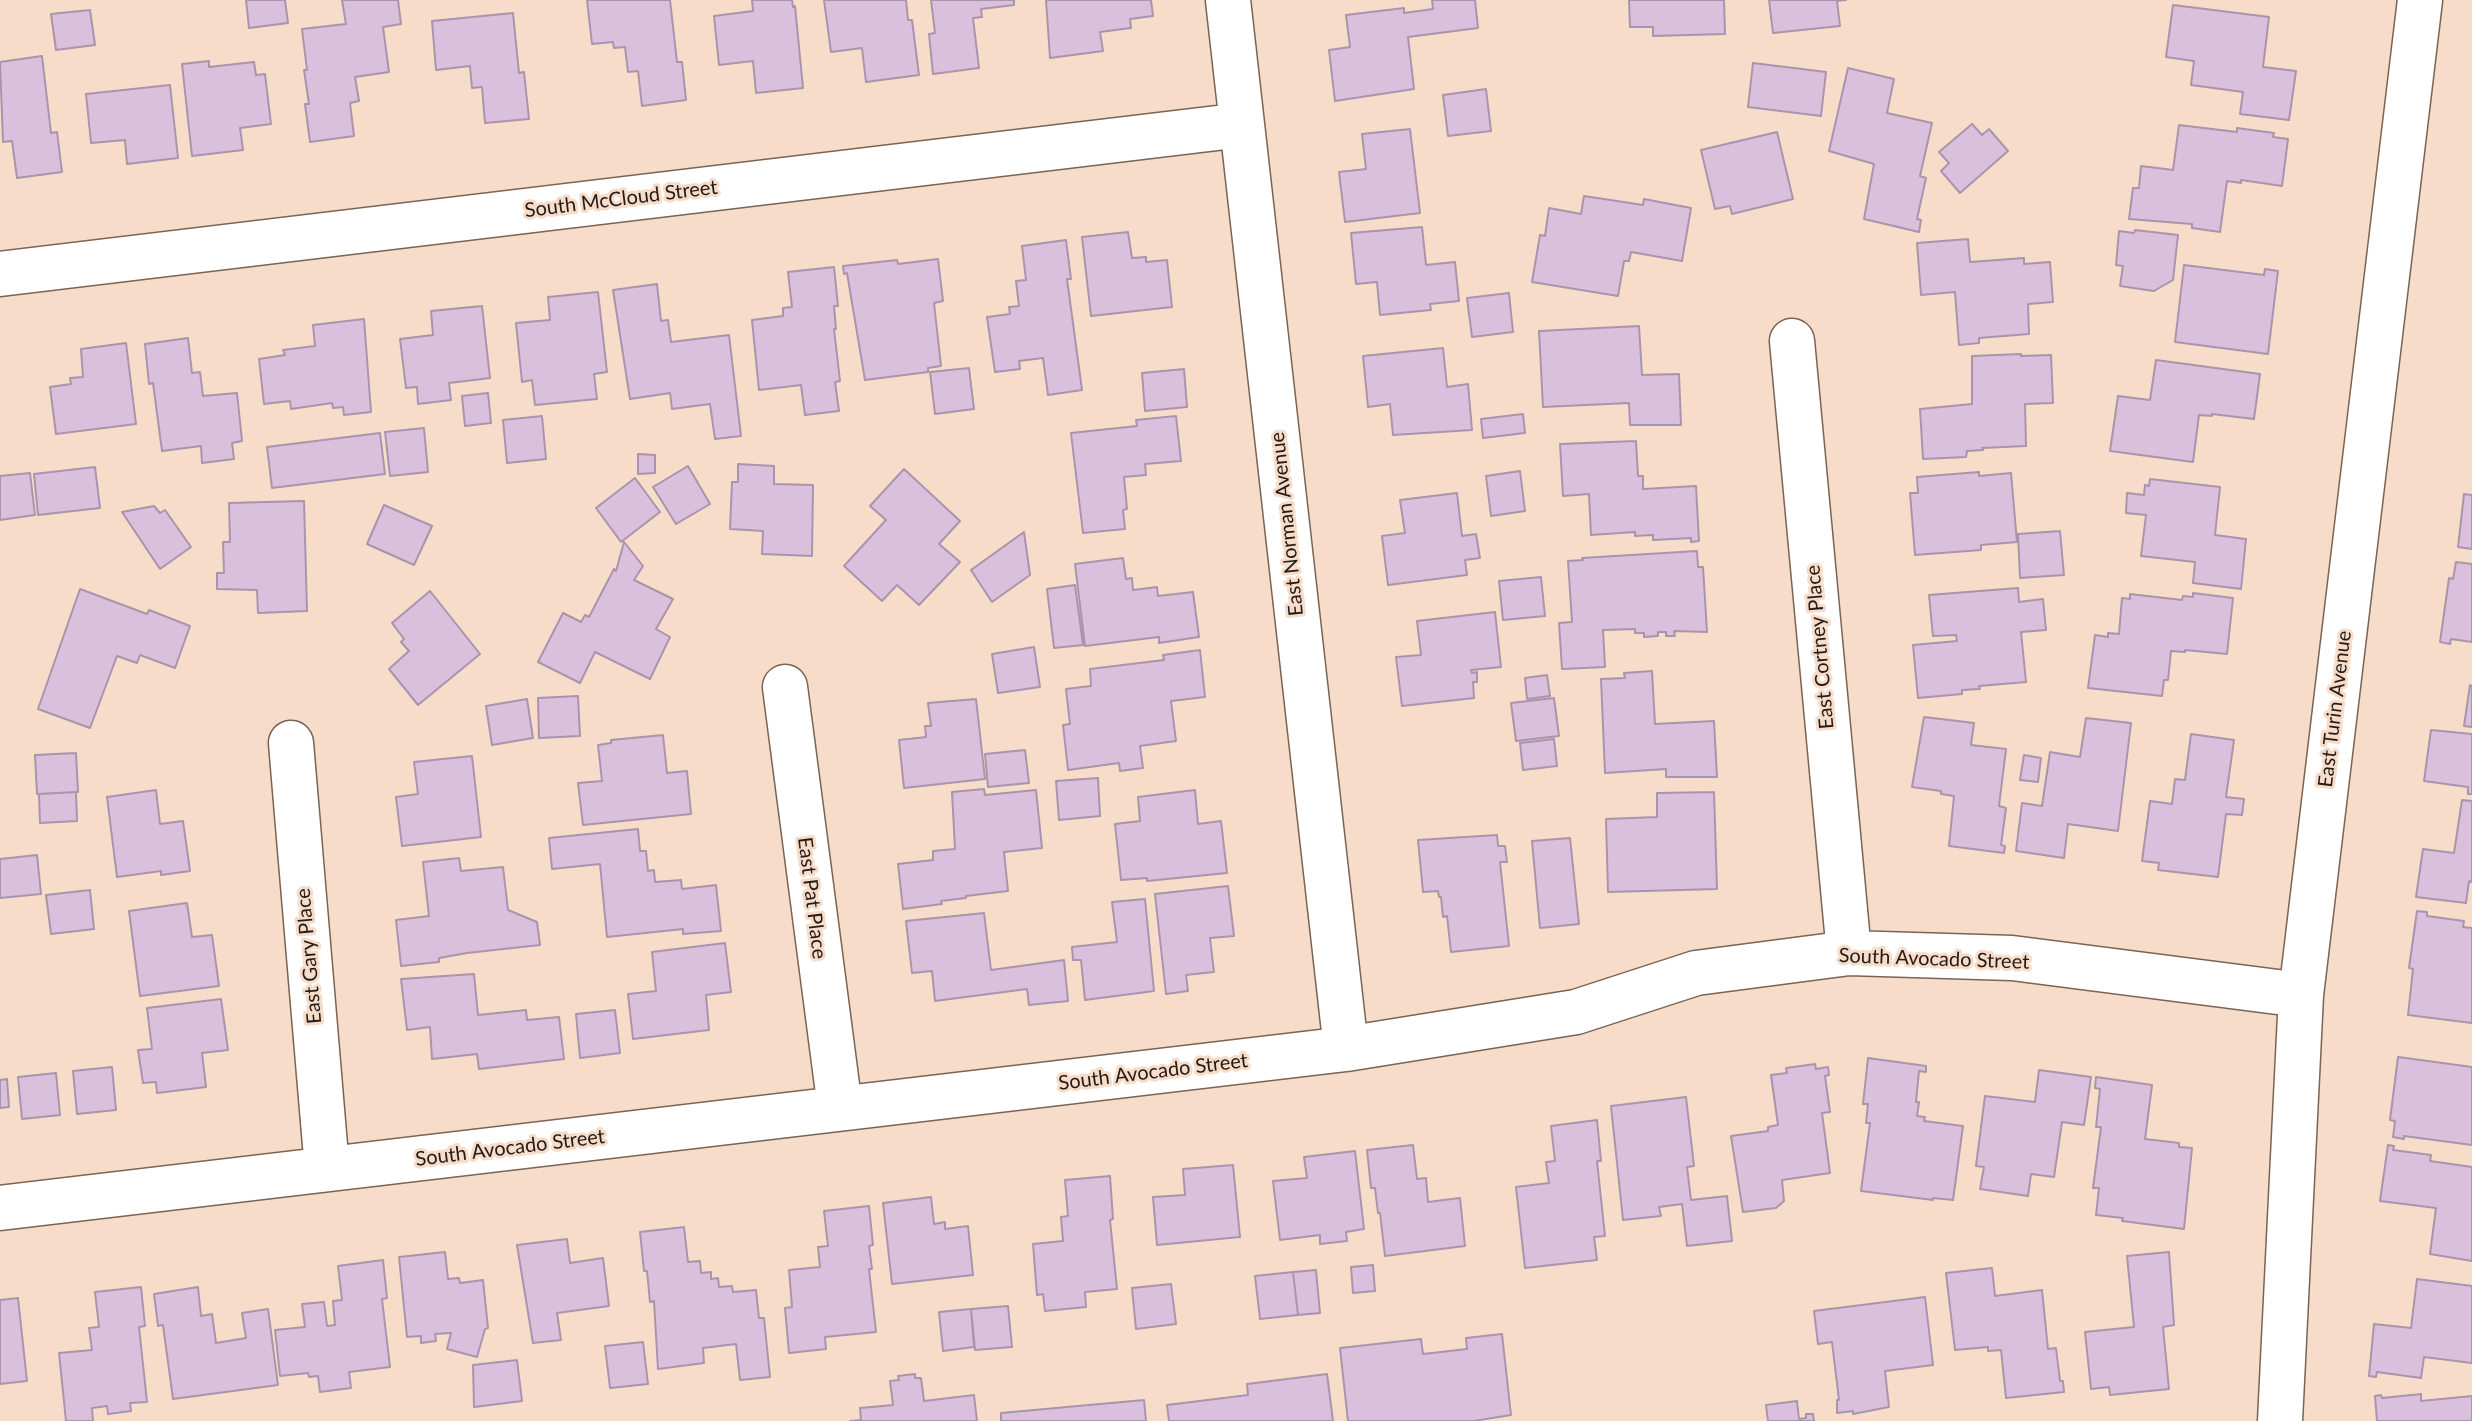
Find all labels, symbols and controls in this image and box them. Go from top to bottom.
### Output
street label: South McCloud Street [523,175,719,223]
street label: East Norman Avenue [1265,431,1309,617]
street label: East Cortney Place [1801,564,1839,730]
street label: East Turin Avenue [2313,629,2357,789]
street label: East Pat Place [793,836,831,960]
street label: East Gary Place [291,887,327,1025]
street label: South Avocado Street [1838,944,2030,974]
street label: South Avocado Street [1057,1048,1249,1096]
street label: South Avocado Street [414,1124,606,1172]

